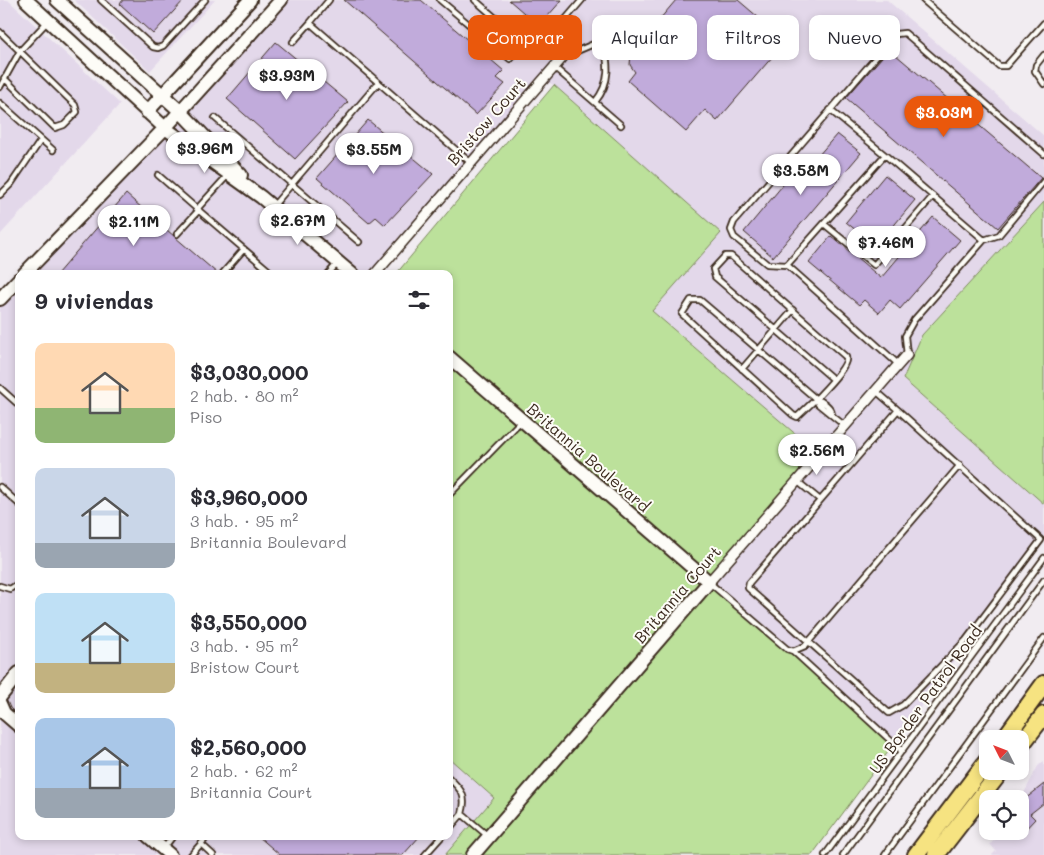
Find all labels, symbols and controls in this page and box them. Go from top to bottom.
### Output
chip: Comprar [468,15,582,60]
chip: Alquilar [592,15,697,60]
chip: Filtros [707,15,799,60]
chip: Nuevo [809,15,900,60]
pin: $3.93M [246,58,328,101]
text: $3.93M [259,64,315,85]
street label: Bristow Court [442,73,530,169]
pin: $3.03M [903,96,985,138]
text: $3.03M [915,101,973,122]
pin: $3.96M [164,132,246,174]
pin: $3.55M [333,132,415,175]
text: $3.96M [177,137,233,158]
text: $3.55M [346,138,402,159]
pin: $3.58M [760,154,842,196]
text: $3.58M [773,159,829,180]
pin: $2.11M [93,204,175,247]
pin: $2.67M [257,204,339,246]
text: $2.67M [270,209,326,230]
text: $2.11M [109,210,159,231]
pin: $7.46M [845,226,927,268]
text: $7.46M [858,231,914,252]
icon: filters [405,286,433,314]
text: 9 viviendas [35,287,153,314]
text: $3,030,000 [190,358,309,385]
icon: home [75,363,135,423]
text: 2 hab. · 80 m² [190,385,299,406]
street label: Britannia Boulevard [523,398,655,516]
text: Piso [190,406,222,427]
pin: $2.56M [776,434,858,476]
text: $2.56M [789,439,845,460]
text: $3,960,000 [190,483,308,510]
icon: home [75,488,135,548]
text: 3 hab. · 95 m² [190,510,298,531]
text: Britannia Boulevard [190,531,346,552]
street label: Britannia Court [629,541,725,647]
text: $3,550,000 [190,608,307,635]
icon: home [75,613,135,673]
street label: US Border Patrol Road [864,621,986,777]
text: 3 hab. · 95 m² [190,635,298,656]
text: Bristow Court [190,656,299,677]
north arrow [979,730,1029,780]
map controls [979,730,1029,840]
text: $2,560,000 [190,733,307,760]
icon: home [75,738,135,798]
text: 2 hab. · 62 m² [190,760,298,781]
text: Britannia Court [190,781,312,802]
button: locate [979,790,1029,840]

